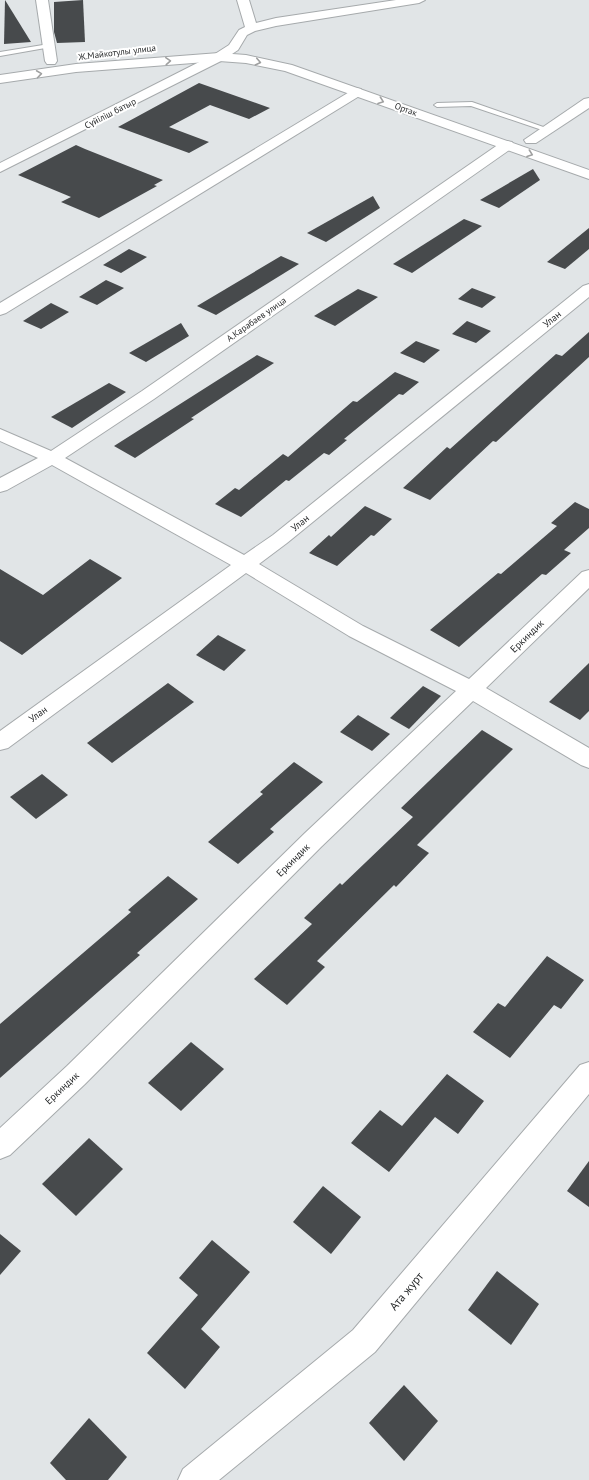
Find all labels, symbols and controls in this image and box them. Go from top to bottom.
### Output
street label: Ж.Майкотулы улица [77,42,156,62]
one-way arrow [165,57,171,66]
one-way arrow [255,57,261,65]
one-way arrow [36,70,42,79]
street label: Сүйіліш батыр [82,95,138,131]
one-way arrow [378,96,385,104]
street label: Ортак [393,100,419,118]
one-way arrow [527,149,534,158]
street label: А.Карабаев улица [224,294,288,344]
street label: Улан [540,308,564,330]
street label: Улан [288,512,312,534]
street label: Еркиндик [507,617,547,655]
street label: Улан [26,703,50,725]
street label: Еркиндик [274,840,313,879]
street label: Еркиндик [42,1069,82,1107]
street label: Ата журт [386,1269,426,1313]

